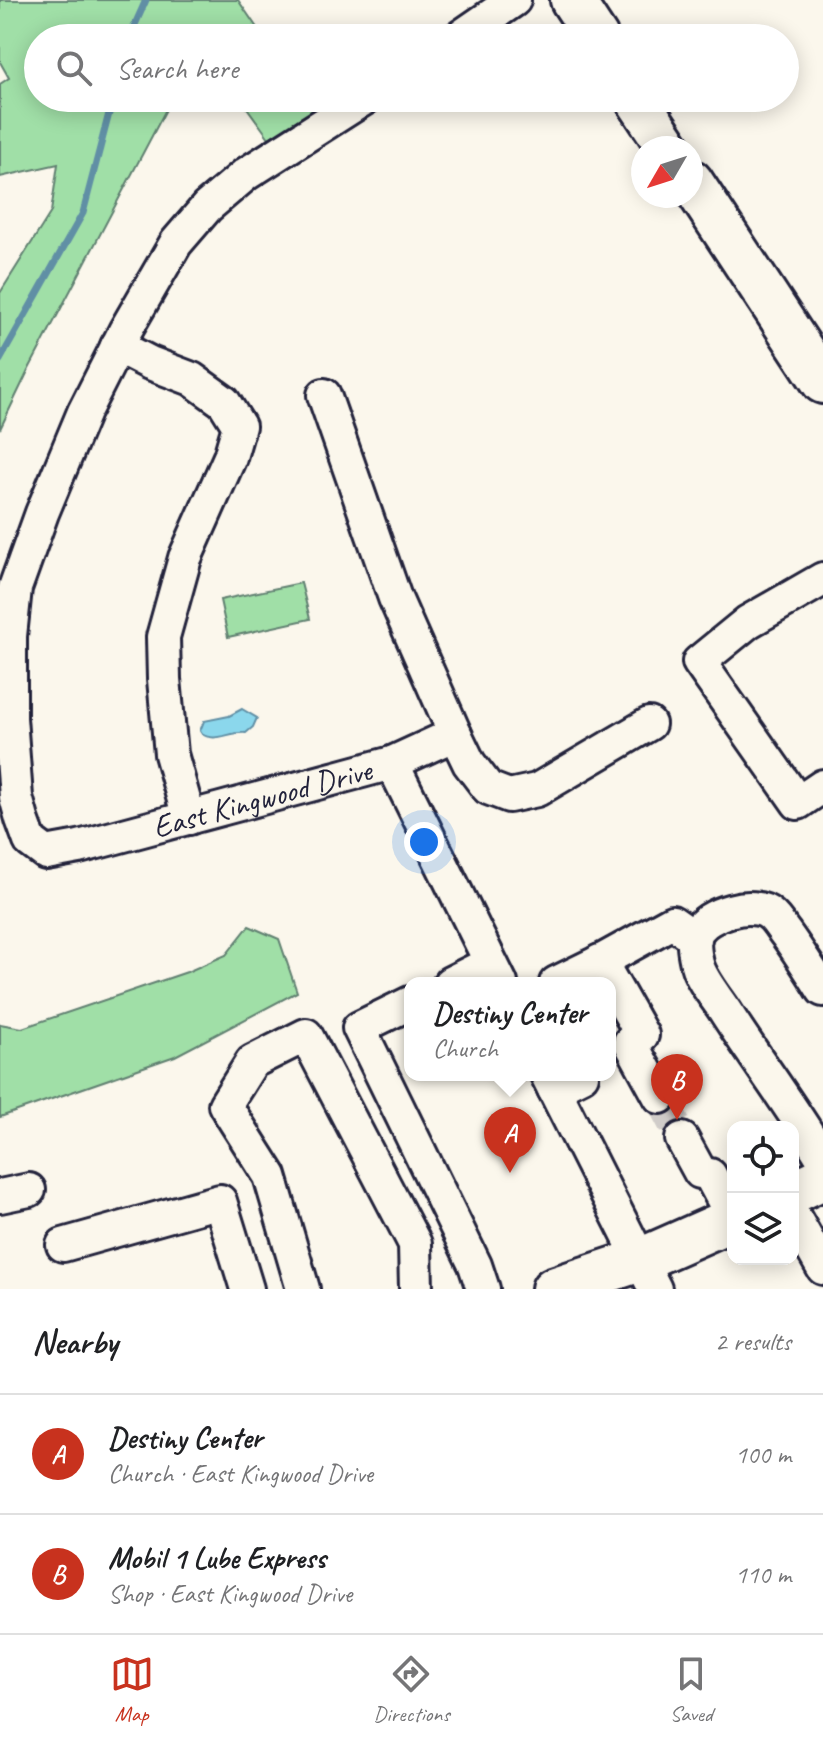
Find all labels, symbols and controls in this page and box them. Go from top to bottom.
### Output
search box [24,24,799,112]
icon: search [52,46,96,90]
text: Search here [116,49,238,87]
north arrow [631,136,703,208]
street label: East Kingwood Drive [148,749,378,847]
your location [404,822,444,862]
popup [404,977,616,1081]
text: Destiny Center [433,994,587,1032]
text: Church [433,1032,498,1065]
pin: B [651,1054,703,1120]
pin: A [484,1107,536,1173]
map controls [727,1121,799,1265]
button: locate [727,1121,799,1193]
button: layers [727,1193,799,1265]
text: Nearby [32,1320,118,1363]
text: 2 results [715,1325,791,1358]
text: Destiny Center [108,1419,262,1457]
text: A [51,1438,65,1471]
text: 100 m [735,1438,791,1471]
text: Church · East Kingwood Drive [108,1457,373,1490]
text: Mobil 1 Lube Express [108,1539,326,1577]
text: B [51,1558,65,1591]
text: 110 m [735,1558,791,1591]
text: Shop · East Kingwood Drive [108,1577,352,1610]
tab: Map [110,1652,154,1728]
tab: Directions [373,1652,450,1728]
tab: Saved [669,1652,713,1728]

